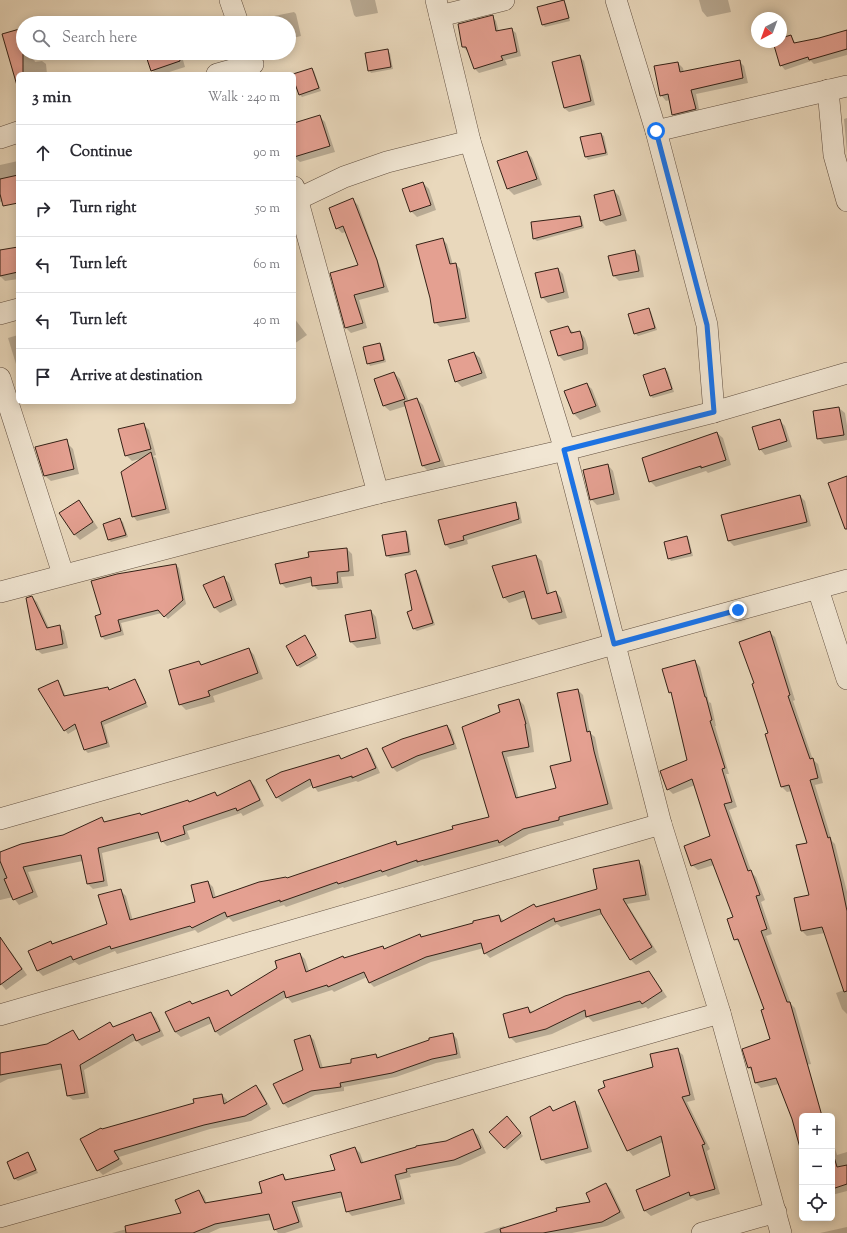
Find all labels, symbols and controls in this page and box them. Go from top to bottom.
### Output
north arrow [751,12,787,48]
search box [16,16,296,60]
icon: search [30,27,52,49]
text: Search here [62,28,137,49]
text: 3 min [32,86,71,110]
text: Walk · 240 m [208,89,280,107]
route start [647,122,665,140]
icon: ahead [32,142,54,164]
text: Continue [70,142,132,163]
text: 90 m [253,144,280,162]
icon: right [32,198,54,220]
text: Turn right [70,198,136,219]
text: 50 m [255,200,280,218]
icon: left [32,254,54,276]
text: Turn left [70,254,127,275]
text: 60 m [253,256,280,274]
icon: left [32,310,54,332]
text: Turn left [70,310,127,331]
text: 40 m [253,312,280,330]
icon: arrive [32,366,54,388]
text: Arrive at destination [70,366,203,387]
route end [729,601,747,619]
map controls [799,1113,835,1221]
button: + [799,1113,835,1149]
button: − [799,1149,835,1185]
button: locate [799,1185,835,1221]

